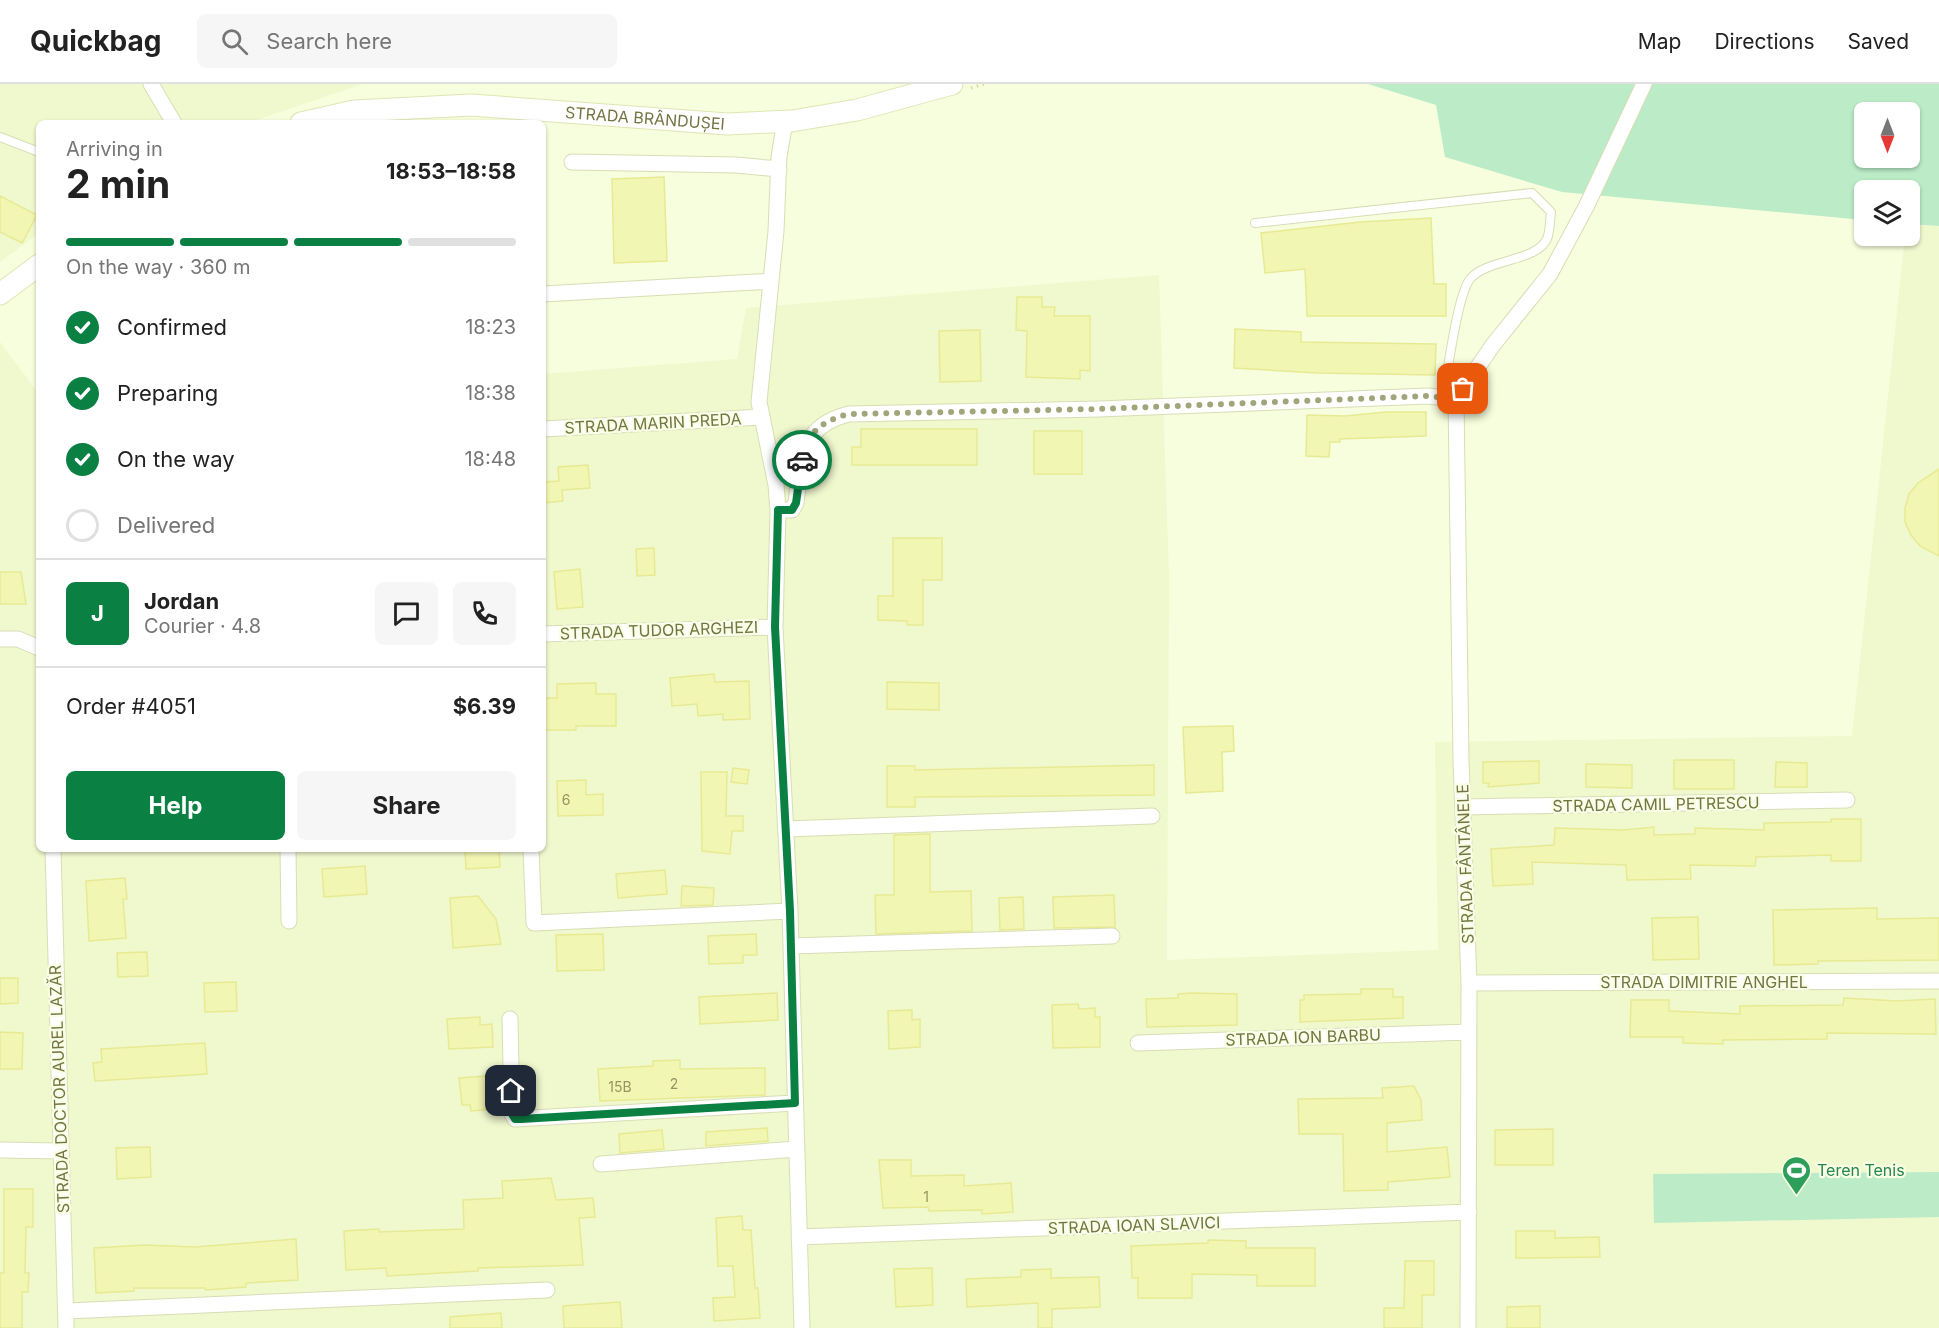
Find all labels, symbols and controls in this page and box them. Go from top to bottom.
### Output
search box [197,14,617,68]
text: Quickbag [30,24,161,58]
icon: search [218,25,251,58]
text: Search here [266,28,392,54]
text: Map [1638,29,1681,54]
text: Directions [1714,29,1815,54]
text: Saved [1848,29,1909,54]
street label: STRADA BRÂNDUȘEI [565,102,726,134]
north arrow [1854,102,1920,168]
map controls [1854,102,1920,246]
text: Arriving in [66,137,163,161]
text: 18:53–18:58 [386,158,516,184]
text: 2 min [66,160,170,207]
button: layers [1854,180,1920,246]
text: On the way · 360 m [66,255,250,279]
icon: check [66,311,99,344]
text: Confirmed [117,314,227,340]
text: 18:23 [465,315,516,339]
pin [1437,363,1488,414]
icon: bag [1446,372,1479,405]
icon: check [66,377,99,410]
text: Preparing [117,380,218,406]
text: 18:38 [465,381,516,405]
street label: STRADA MARIN PREDA [564,408,742,438]
courier [772,430,832,490]
icon: check [66,443,99,476]
icon: car [786,444,819,477]
text: On the way [117,446,235,472]
text: 18:48 [464,447,516,471]
text: Delivered [117,512,215,538]
button: chat [375,582,438,645]
button: phone [453,582,516,645]
text: Jordan [144,588,219,614]
text: J [91,600,104,626]
text: Courier · 4.8 [144,614,261,638]
street label: STRADA TUDOR ARGHEZI [560,617,758,643]
text: Order #4051 [66,693,196,719]
text: $6.39 [453,693,516,719]
button: Help [66,771,285,840]
button: Share [297,771,516,840]
street label: STRADA FÂNTÂNELE [1452,784,1478,944]
house number: 6 [562,791,570,808]
street label: STRADA CAMIL PETRESCU [1552,792,1760,816]
street label: STRADA DOCTOR AUREL LAZĂR [45,965,73,1213]
street label: STRADA DIMITRIE ANGHEL [1600,972,1808,992]
street label: STRADA ION BARBU [1225,1024,1381,1050]
pin [485,1065,536,1116]
icon: home [494,1074,527,1107]
house number: 2 [670,1075,678,1092]
house number: 15B [608,1078,632,1095]
sports icon: Teren Tenis [1780,1154,1812,1196]
place label: Teren Tenis [1817,1160,1905,1180]
house number: 1 [923,1188,929,1205]
street label: STRADA IOAN SLAVICI [1047,1212,1221,1238]

